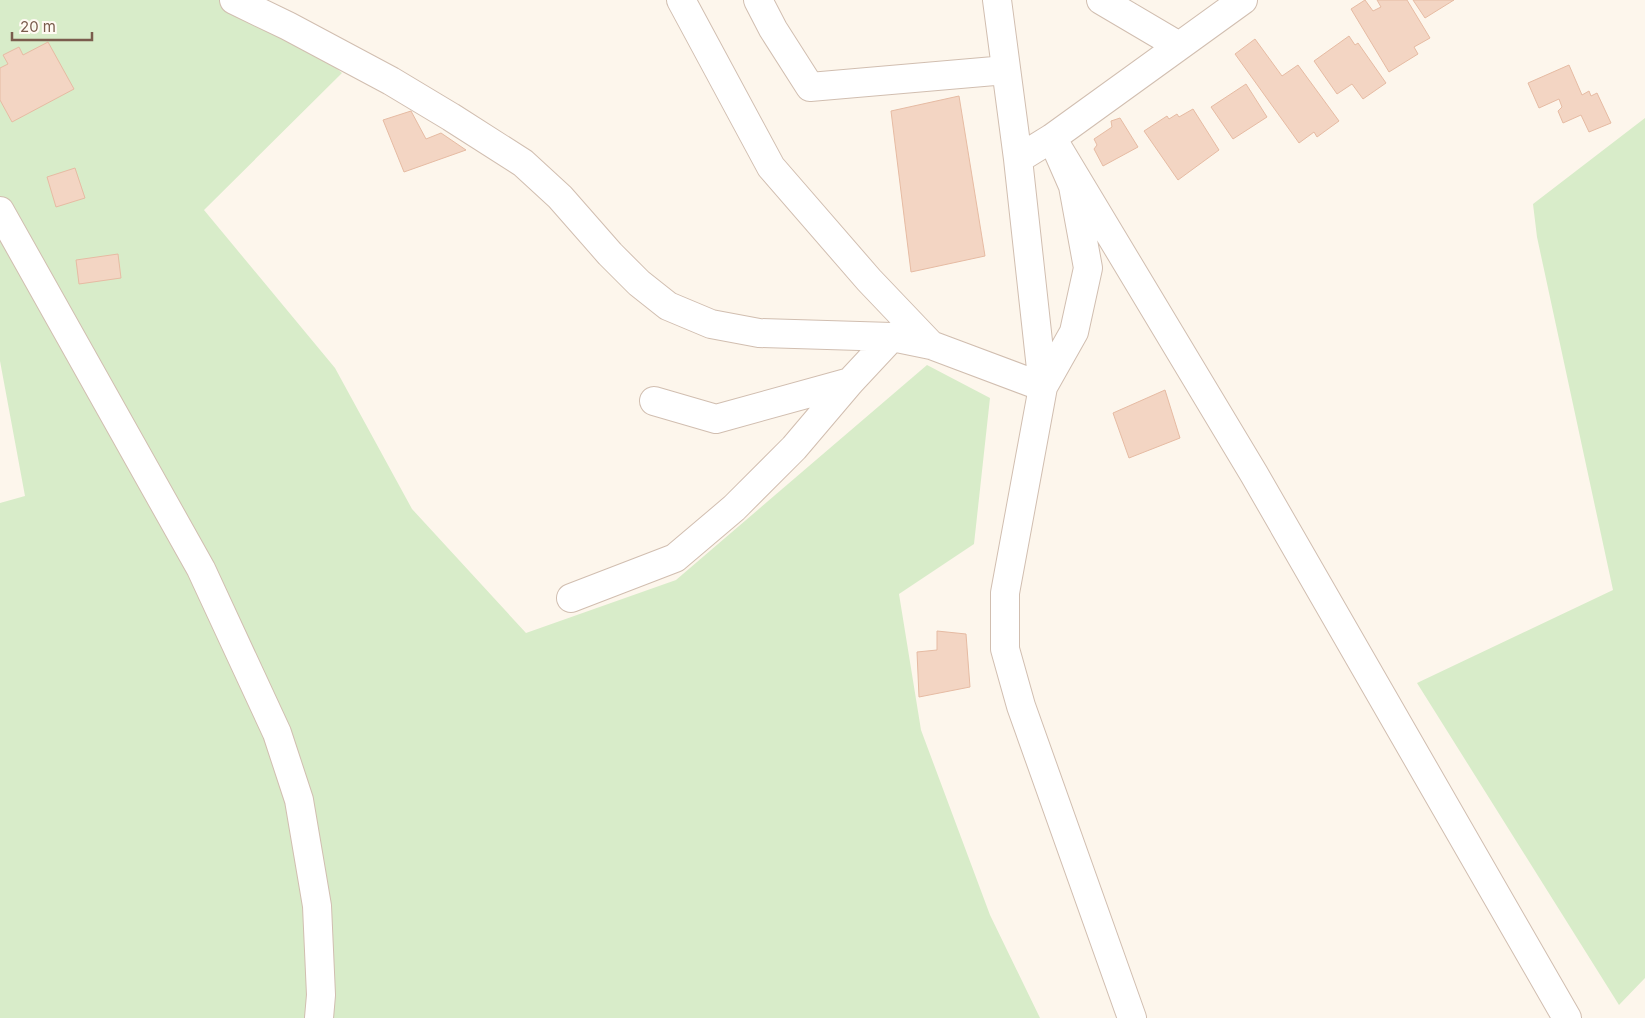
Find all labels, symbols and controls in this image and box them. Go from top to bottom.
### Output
scale bar [12,10,92,42]
text: 20 m [20,17,56,36]

